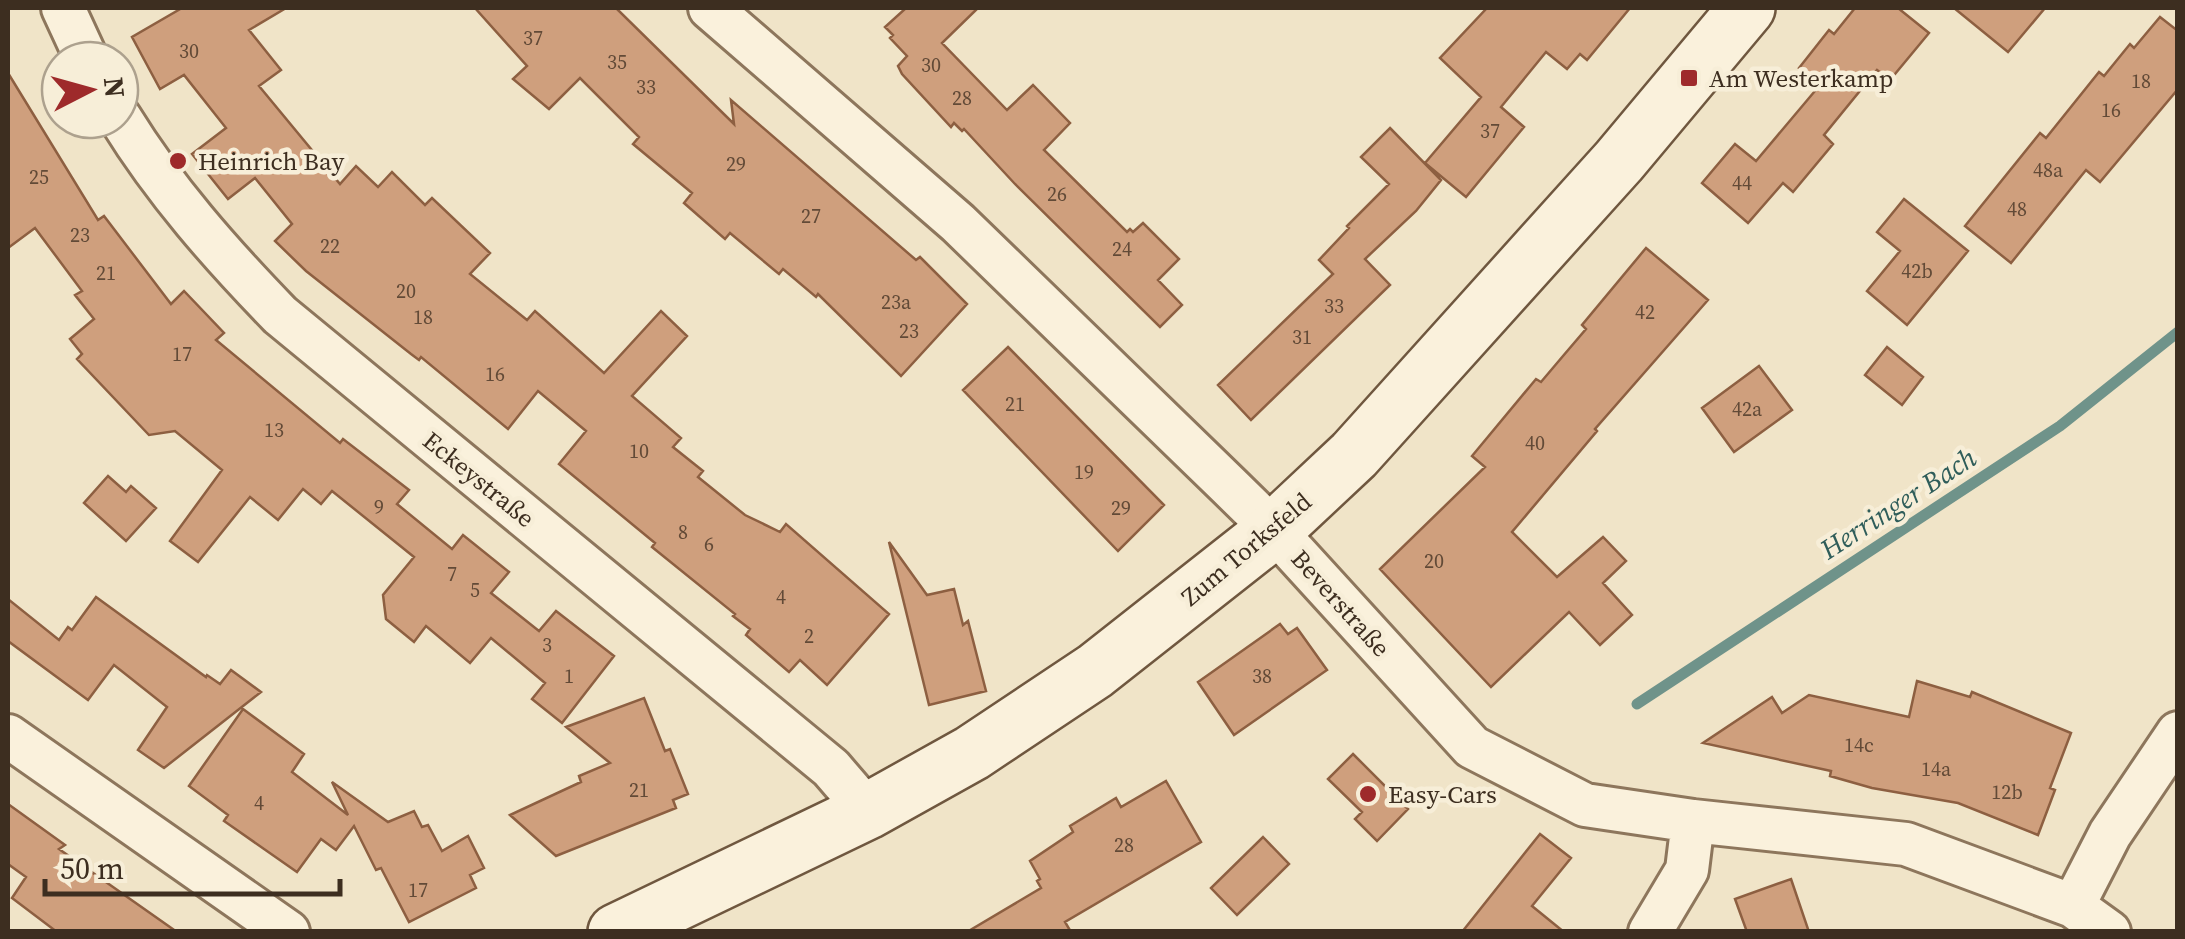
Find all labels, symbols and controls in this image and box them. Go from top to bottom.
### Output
house number: 37 [523,24,543,52]
house number: 30 [179,37,199,65]
north arrow [40,40,140,140]
house number: 35 [607,48,627,76]
house number: 30 [921,51,941,79]
place label: Am Westerkamp [1709,61,1893,95]
marker: Am Westerkamp [1678,67,1700,89]
house number: 18 [2131,67,2151,95]
house number: 33 [636,73,656,101]
text: N [95,75,135,100]
house number: 28 [952,84,972,112]
house number: 16 [2101,96,2121,124]
house number: 37 [1480,117,1500,145]
place label: Heinrich Bay [198,144,345,178]
marker: Heinrich Bay [167,150,189,172]
house number: 29 [726,150,746,178]
house number: 48a [2033,156,2064,184]
house number: 25 [29,163,49,191]
house number: 44 [1732,169,1752,197]
house number: 26 [1047,180,1067,208]
house number: 48 [2007,195,2027,223]
house number: 27 [801,202,821,230]
house number: 23 [70,221,90,249]
house number: 22 [320,232,340,260]
house number: 24 [1112,235,1132,263]
house number: 42b [1901,257,1933,285]
house number: 21 [96,259,116,287]
house number: 20 [396,277,416,305]
house number: 23a [881,288,912,316]
house number: 33 [1324,292,1344,320]
house number: 42 [1635,298,1655,326]
house number: 18 [413,303,433,331]
house number: 23 [899,317,919,345]
house number: 31 [1292,323,1312,351]
house number: 17 [172,340,192,368]
house number: 16 [485,360,505,388]
house number: 21 [1005,390,1025,418]
house number: 42a [1732,395,1763,423]
house number: 13 [264,416,284,444]
street label: Eckeystraße [416,423,542,535]
house number: 40 [1525,429,1545,457]
house number: 10 [629,437,649,465]
water label: Herringer Bach [1812,438,1983,568]
house number: 19 [1074,458,1094,486]
street label: Zum Torksfeld [1174,485,1318,613]
house number: 9 [374,493,384,521]
house number: 29 [1111,494,1131,522]
house number: 8 [678,518,688,546]
house number: 6 [704,530,714,558]
street label: Beverstraße [1284,542,1398,664]
house number: 20 [1424,547,1444,575]
house number: 7 [447,560,457,588]
house number: 5 [470,576,480,604]
house number: 4 [776,583,786,611]
house number: 2 [804,622,814,650]
house number: 3 [542,631,552,659]
house number: 1 [564,662,574,690]
house number: 38 [1252,662,1272,690]
house number: 14c [1844,731,1874,759]
house number: 14a [1921,755,1952,783]
house number: 21 [629,776,649,804]
place label: Easy-Cars [1388,777,1497,811]
house number: 12b [1991,778,2023,806]
marker: Easy-Cars [1357,783,1379,805]
house number: 4 [254,789,264,817]
house number: 28 [1114,831,1134,859]
scale bar [45,834,340,896]
text: 50 m [60,848,124,889]
house number: 17 [408,876,428,904]

